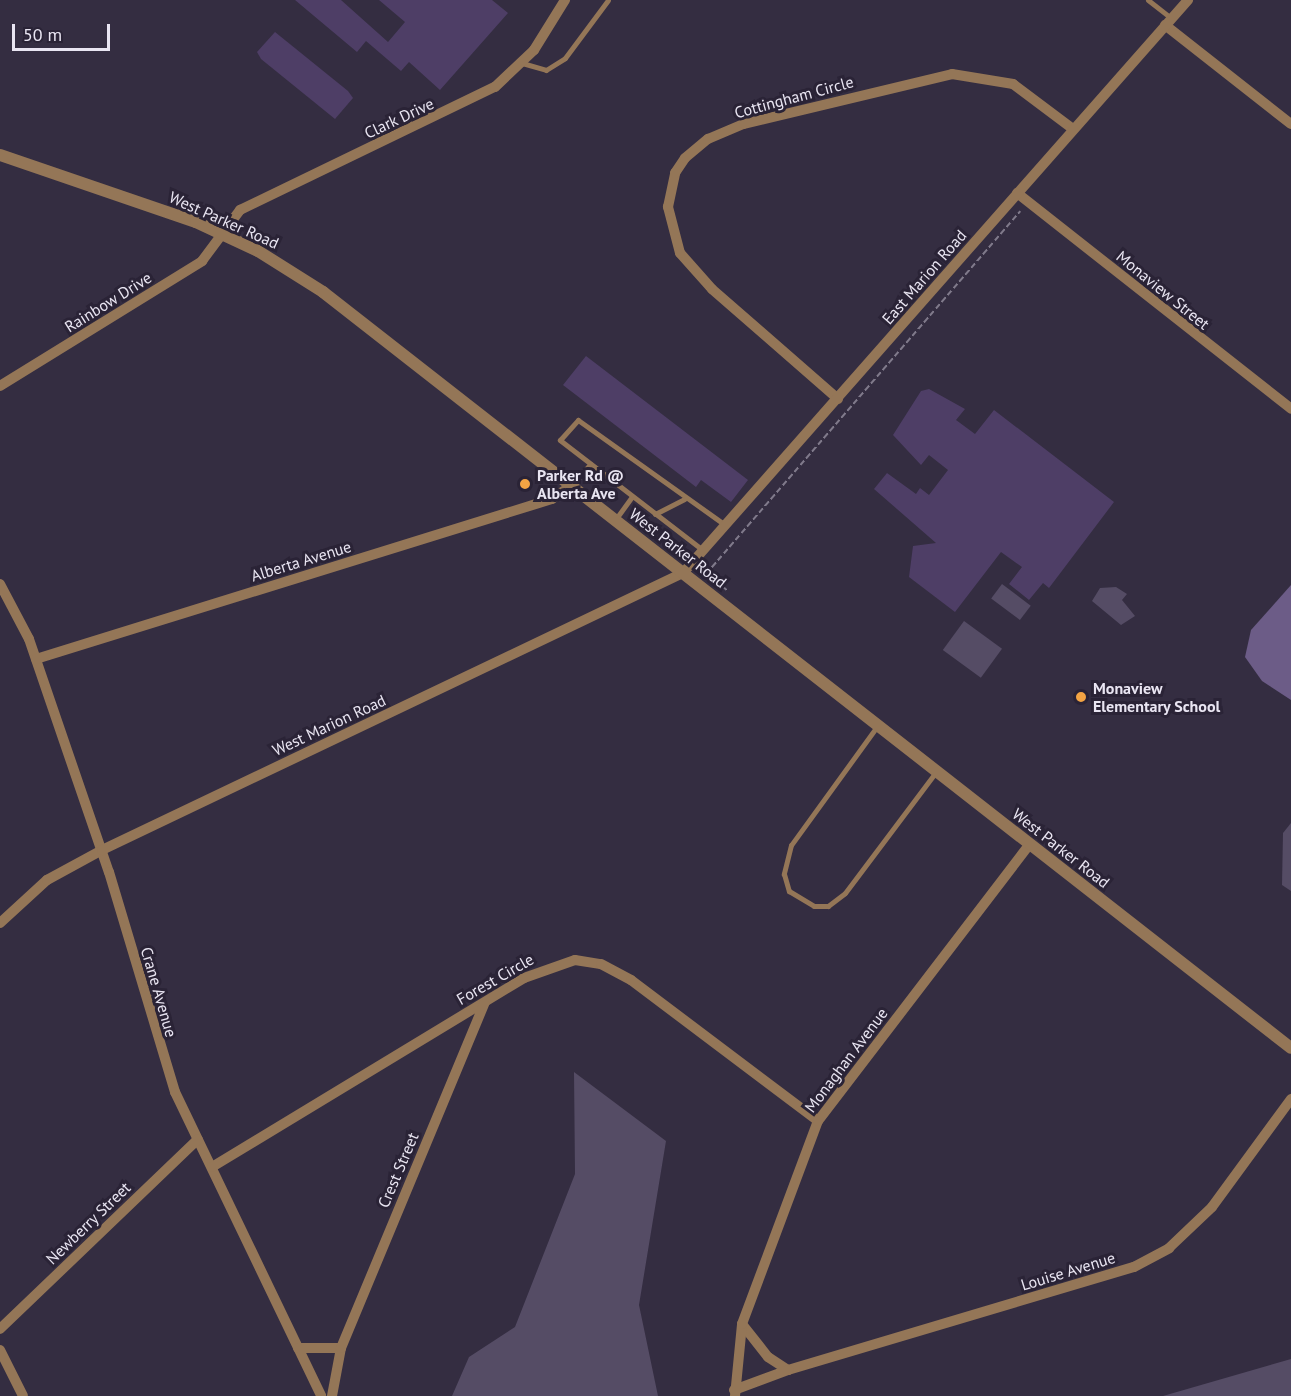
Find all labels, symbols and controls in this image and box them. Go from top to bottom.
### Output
scale bar [15,12,112,50]
text: 50 m [23,23,62,46]
street label: Cottingham Circle [732,72,856,122]
street label: Clark Drive [361,93,437,143]
street label: West Parker Road [166,187,282,253]
street label: East Marion Road [878,226,970,328]
street label: Monaview Street [1112,246,1214,334]
street label: Rainbow Drive [61,268,155,336]
place label: Parker Rd @ Alberta Ave [537,465,624,503]
marker: Parker Rd @ Alberta Ave [518,477,532,491]
street label: West Parker Road [626,504,730,592]
street label: Alberta Avenue [248,537,354,585]
place label: Monaview Elementary School [1093,678,1221,716]
street label: West Marion Road [269,690,389,760]
marker: Monaview Elementary School [1074,690,1088,704]
street label: West Parker Road [1009,804,1113,892]
street label: Crane Avenue [137,944,181,1040]
street label: Forest Circle [453,949,537,1009]
street label: Monaghan Avenue [800,1004,892,1116]
street label: Crest Street [374,1130,422,1210]
street label: Newberry Street [42,1178,134,1268]
street label: Louise Avenue [1018,1248,1118,1294]

